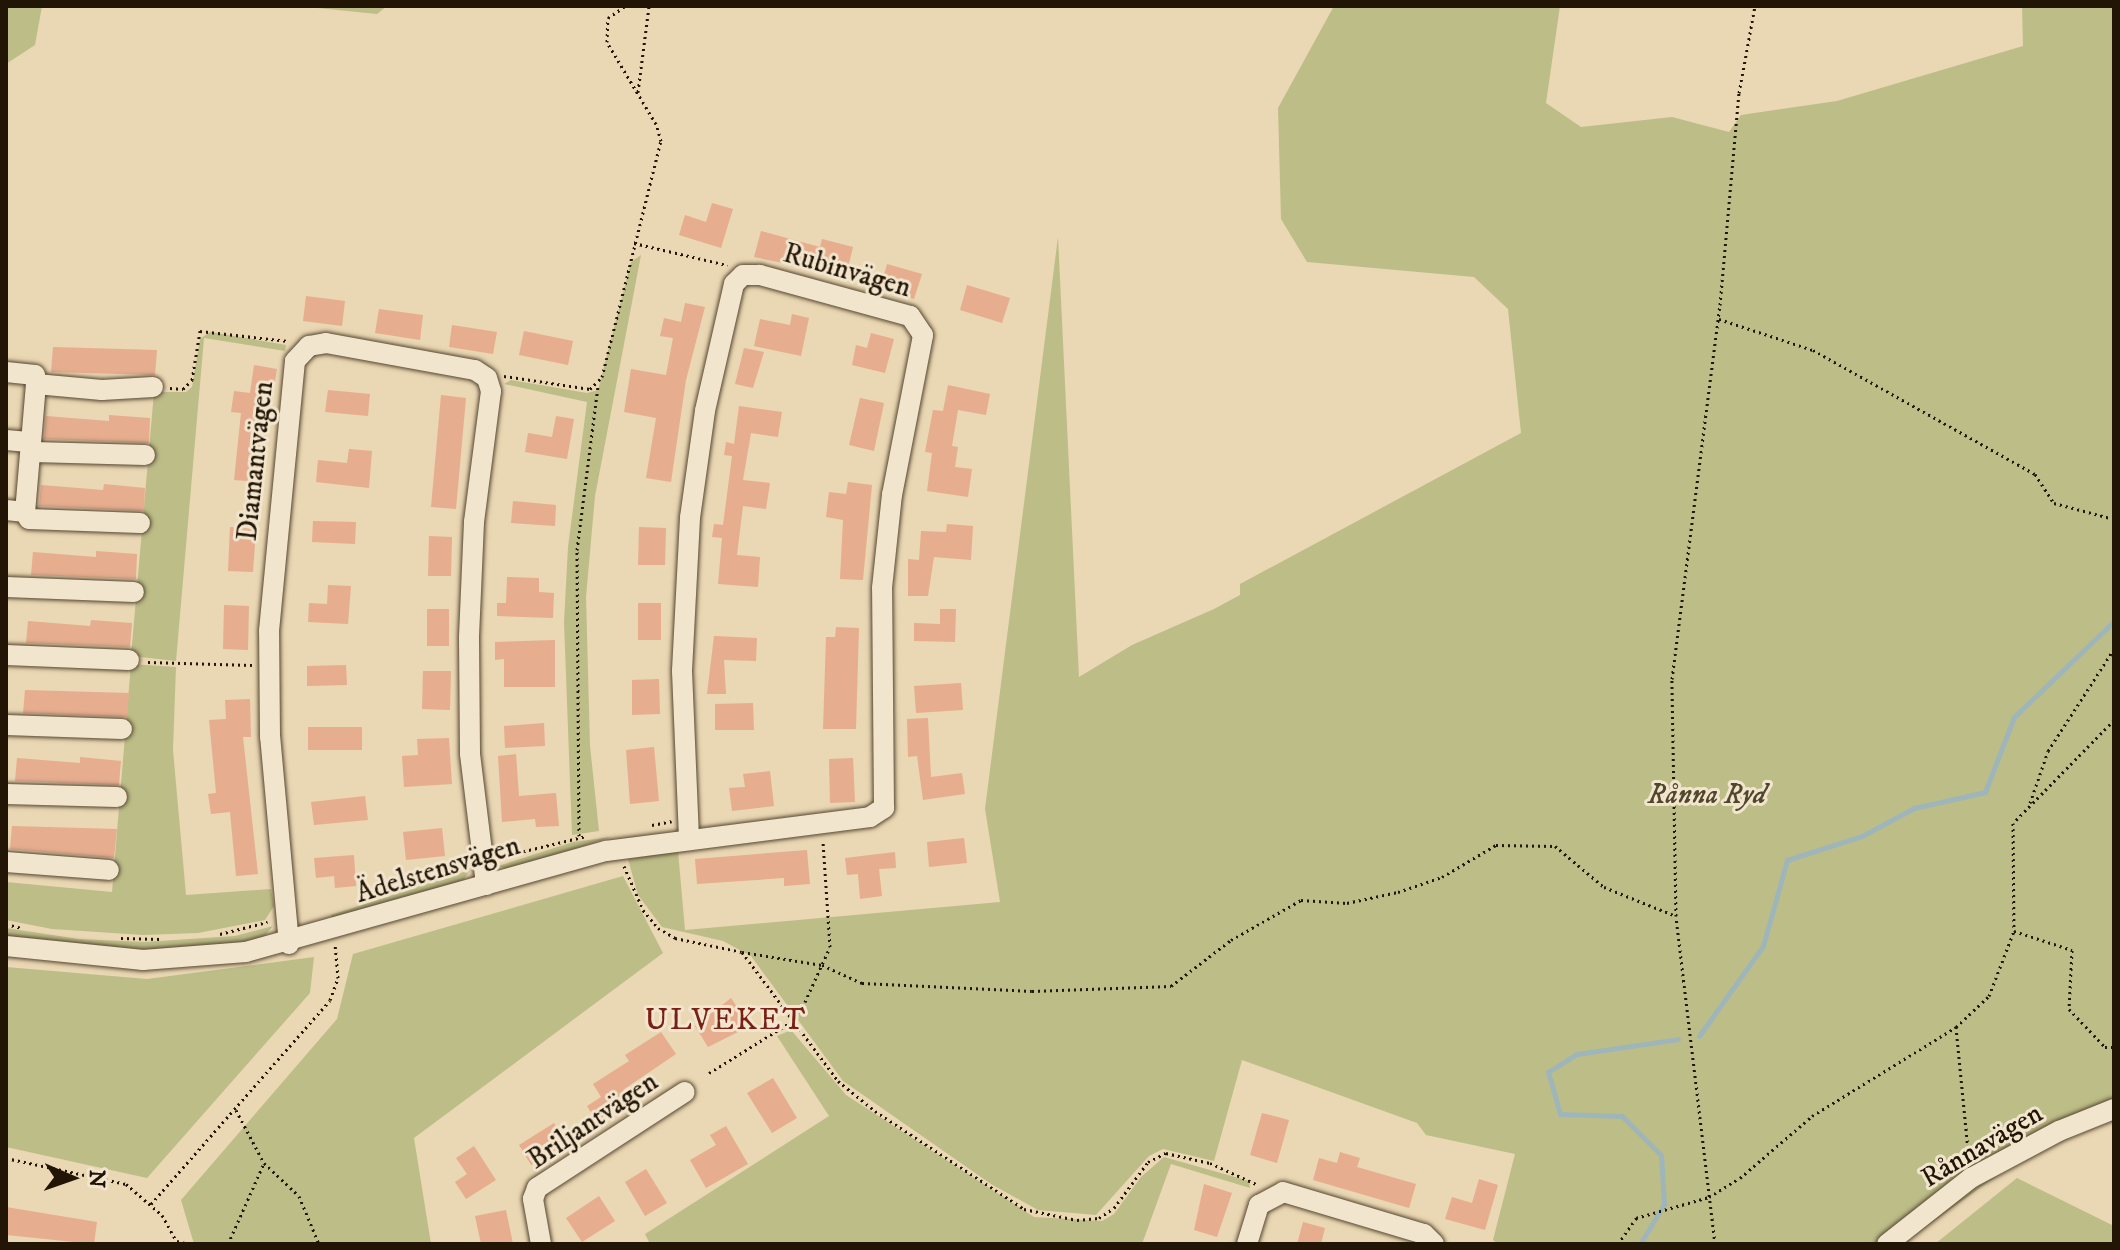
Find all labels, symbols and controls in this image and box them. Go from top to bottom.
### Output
street label: Rubinvägen [779,237,915,305]
street label: Diamantvägen [231,379,281,543]
park label: Rånna Ryd [1648,778,1766,812]
street label: Ädelstensvägen [352,829,524,911]
district label: ULVEKET [645,1003,807,1039]
street label: Briljantvägen [522,1065,664,1177]
street label: Rånnavägen [1915,1097,2049,1195]
north arrow [32,1138,112,1218]
text: N [83,1169,110,1188]

